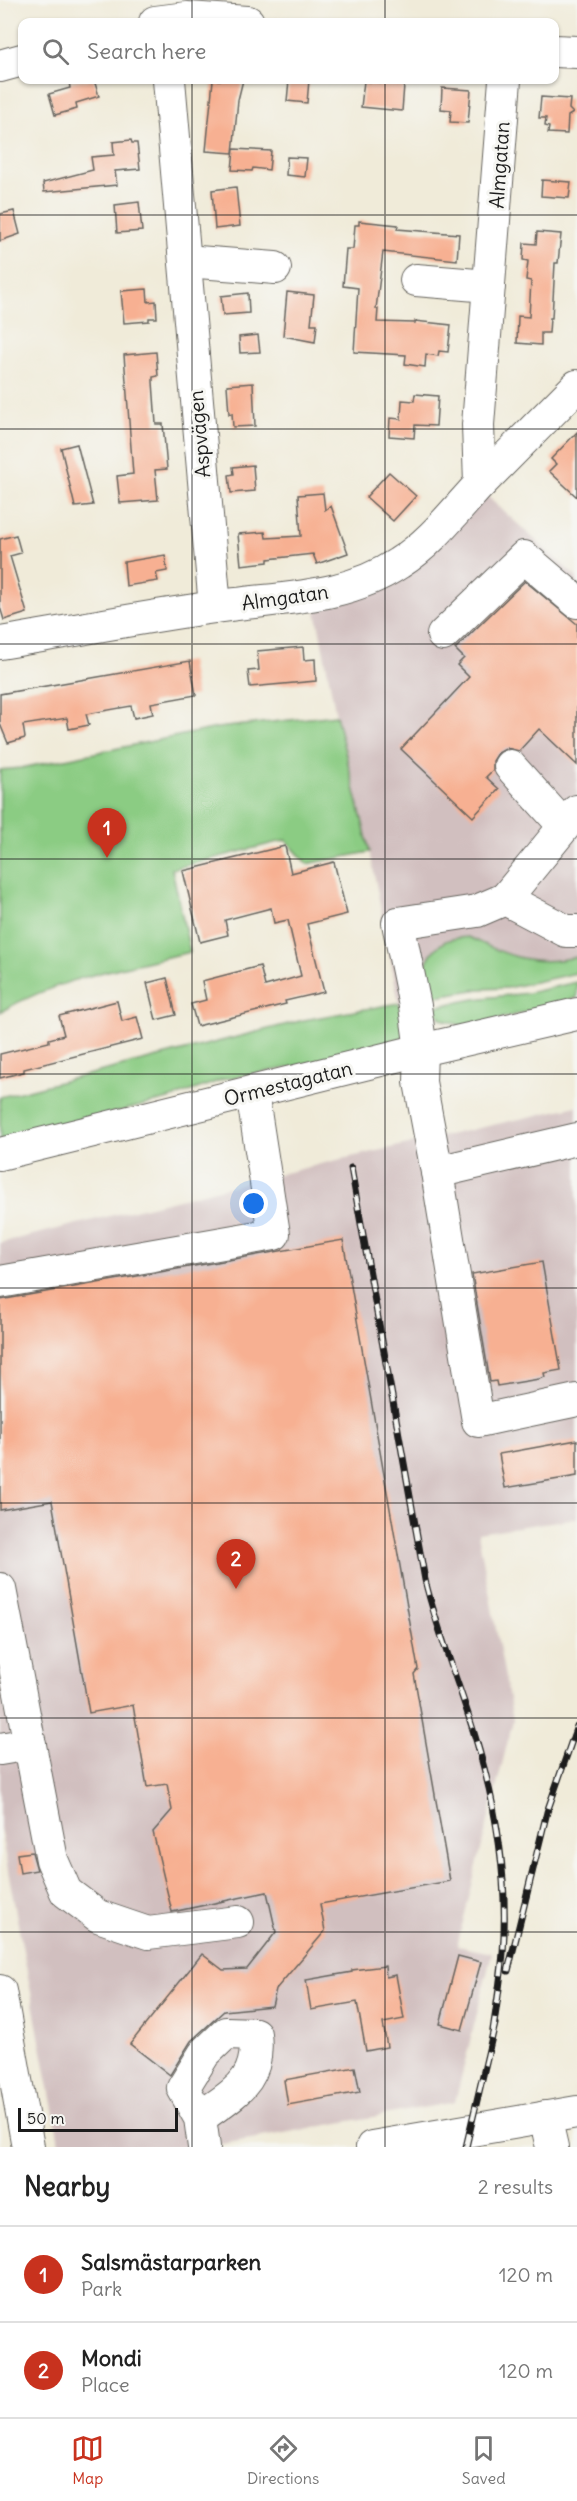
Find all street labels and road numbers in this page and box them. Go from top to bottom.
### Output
street label: Almgatan [483,121,515,209]
street label: Aspvägen [183,389,215,479]
street label: Almgatan [240,579,330,615]
street label: Ormestagatan [221,1055,355,1111]

